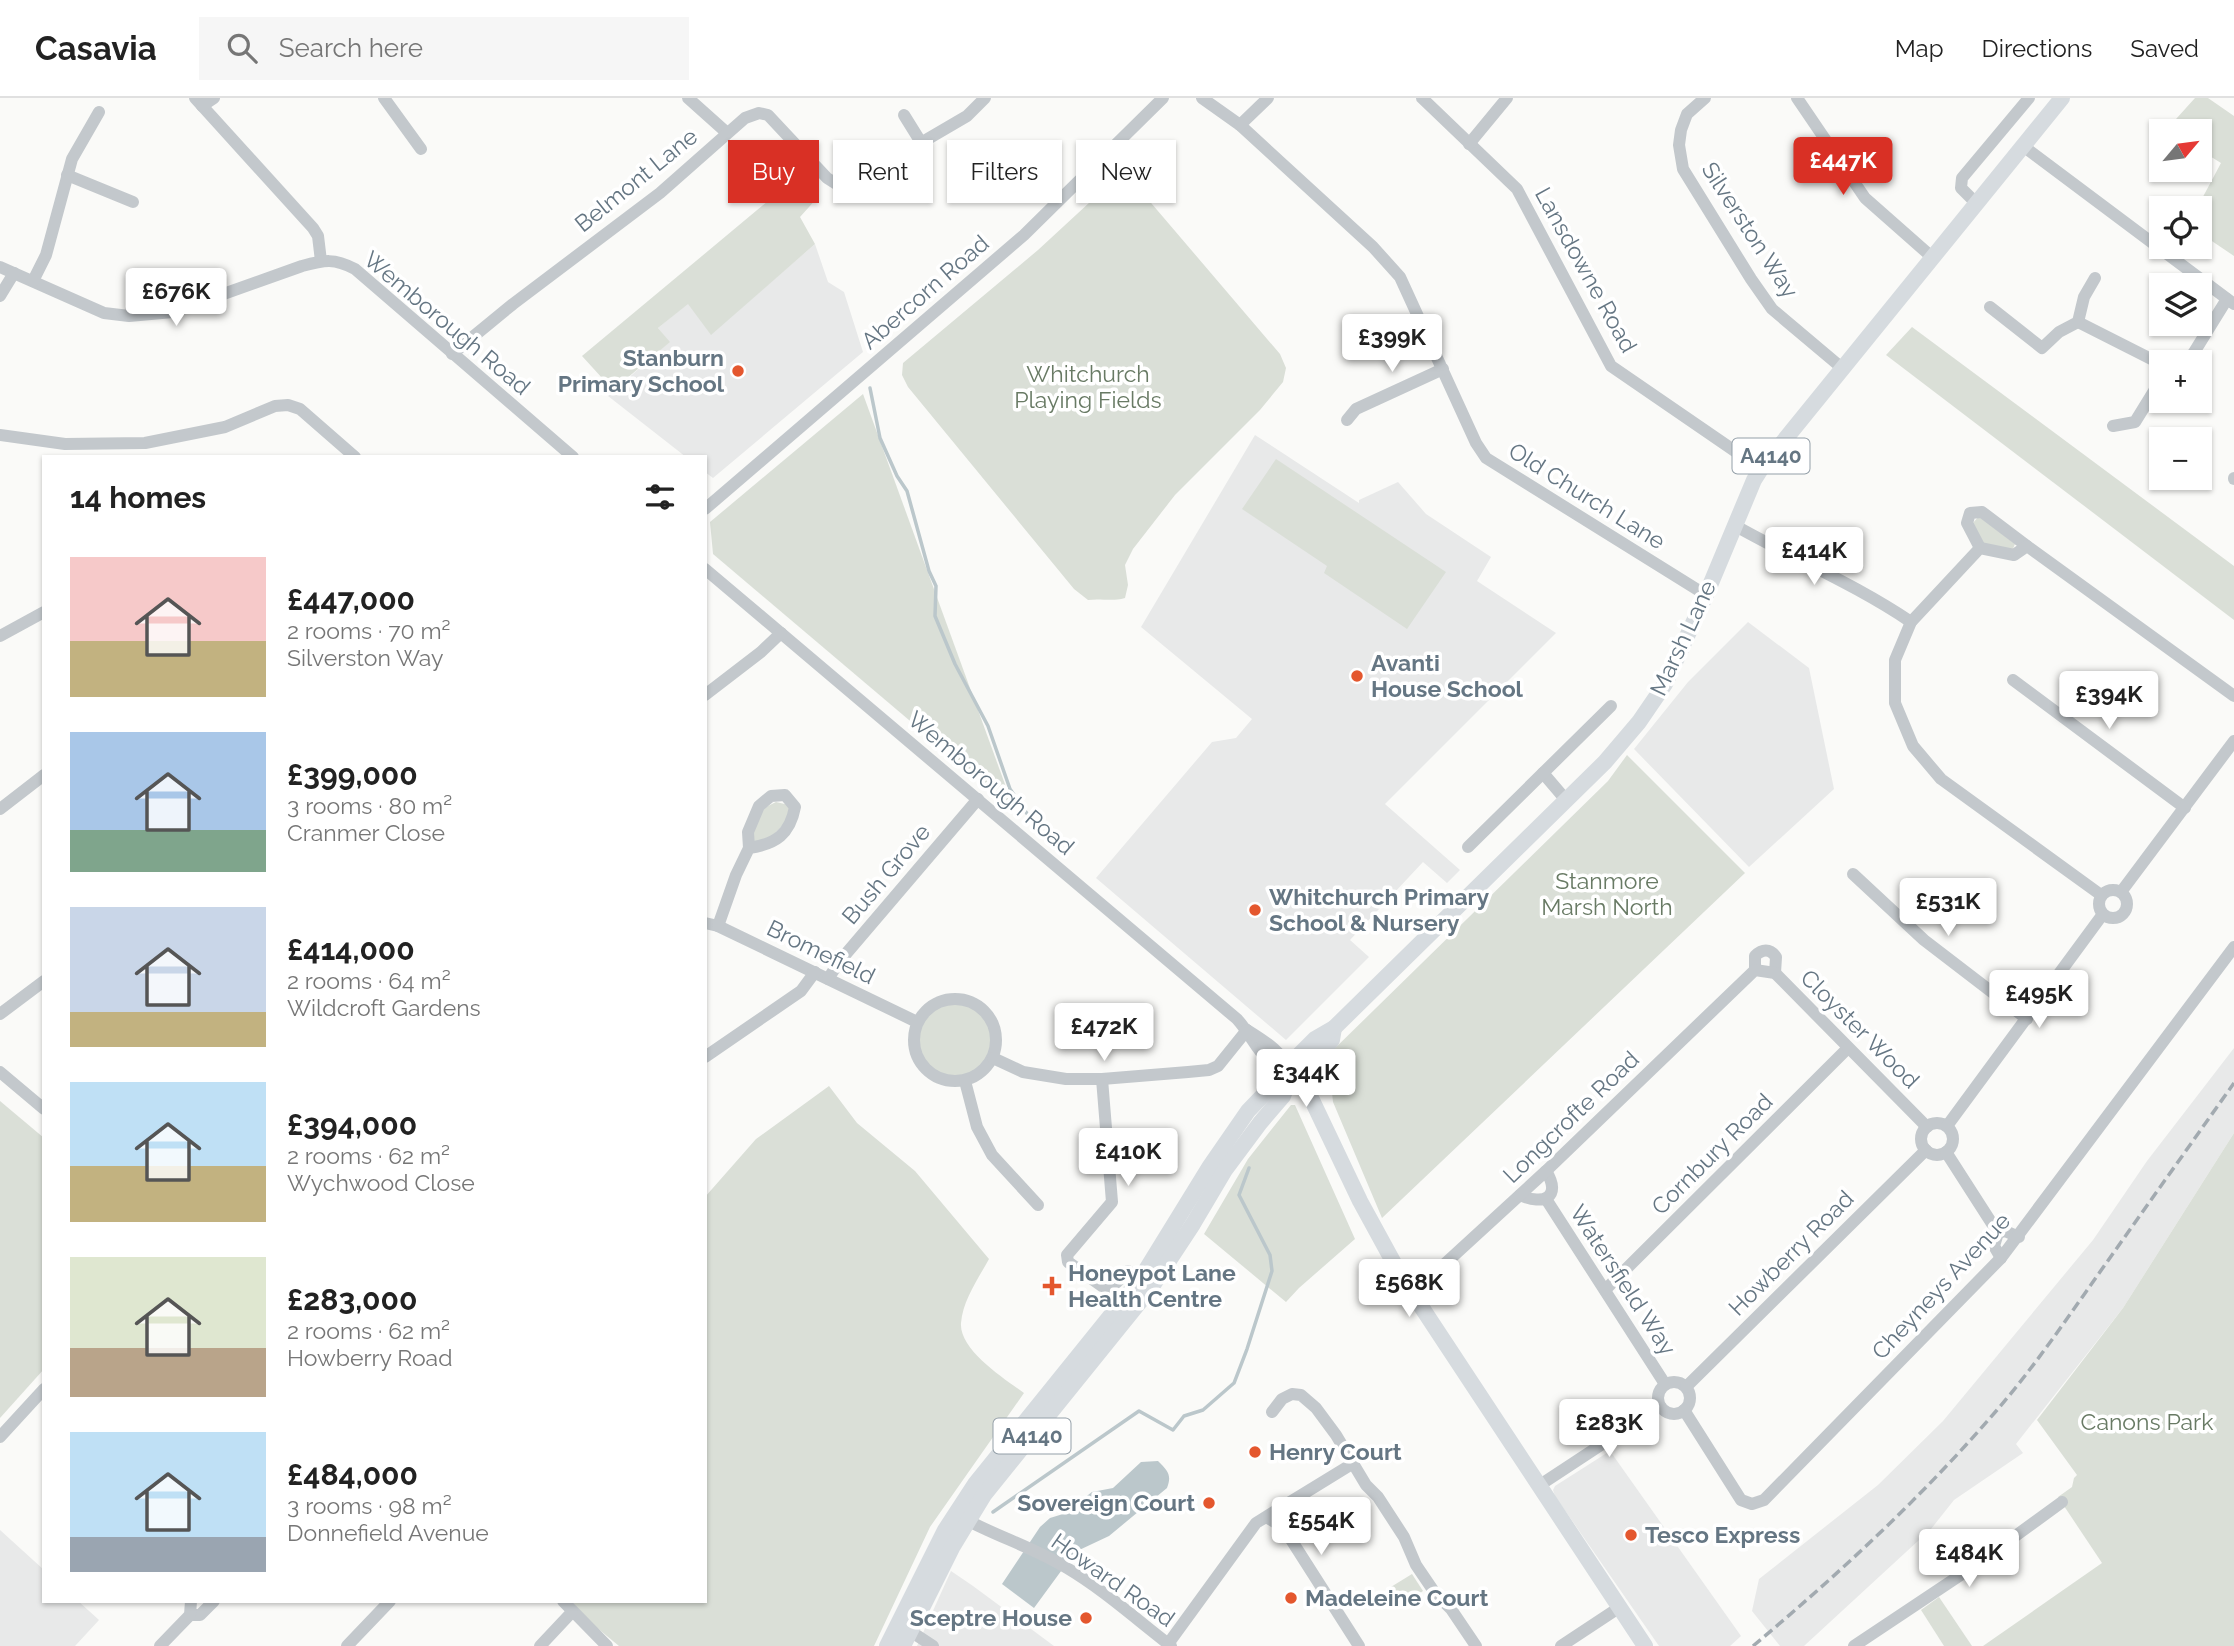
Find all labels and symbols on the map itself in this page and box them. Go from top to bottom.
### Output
north arrow [2149,119,2212,182]
street label: Belmont Lane [569,122,702,237]
pin: £447K [1794,138,1892,197]
street label: Silverston Way [1696,157,1804,303]
street label: Lansdowne Road [1530,182,1643,357]
street label: Abercorn Road [856,229,994,354]
street label: Wemborough Road [359,245,536,400]
pin: £676K [127,268,225,328]
pin: £399K [1343,314,1441,374]
place label: Stanburn Primary School [558,344,725,397]
park label: Whitchurch Playing Fields [1014,360,1162,413]
marker: Stanburn Primary School [730,363,746,379]
street label: Old Church Lane [1504,437,1670,554]
road number: A4140 [1732,438,1810,474]
pin: £414K [1765,528,1863,587]
street label: Marsh Lane [1644,576,1721,700]
place label: Avanti House School [1371,649,1524,702]
marker: Avanti House School [1349,668,1365,684]
pin: £394K [2060,672,2158,731]
street label: Wemborough Road [903,705,1080,860]
street label: Bush Grove [836,818,935,929]
park label: Stanmore Marsh North [1541,867,1673,920]
pin: £531K [1899,878,1997,938]
place label: Whitchurch Primary School & Nursery [1269,883,1489,936]
marker: Whitchurch Primary School & Nursery [1247,902,1263,918]
street label: Bromefield [763,914,880,989]
street label: Cloyster Wood [1796,964,1925,1093]
pin: £495K [1990,970,2088,1030]
pin: £472K [1055,1004,1153,1063]
street label: Longcrofte Road [1497,1045,1644,1188]
pin: £344K [1257,1049,1355,1109]
street label: Cornbury Road [1646,1088,1778,1220]
pin: £410K [1079,1128,1177,1188]
street label: Howberry Road [1723,1185,1859,1321]
street label: Watersfield Way [1565,1200,1682,1360]
street label: Cheyneys Avenue [1866,1207,2015,1365]
place label: Honeypot Lane Health Centre [1068,1259,1236,1312]
pin: £568K [1360,1260,1458,1319]
marker: Honeypot Lane Health Centre [1042,1276,1062,1296]
pin: £283K [1560,1400,1658,1459]
park label: Canons Park [2081,1408,2213,1435]
road number: A4140 [993,1418,1070,1454]
place label: Henry Court [1269,1438,1402,1465]
marker: Henry Court [1247,1444,1263,1460]
place label: Sovereign Court [1017,1489,1195,1516]
marker: Sovereign Court [1201,1495,1217,1511]
pin: £554K [1272,1498,1370,1557]
place label: Tesco Express [1645,1521,1800,1548]
street label: Howard Road [1047,1527,1180,1632]
marker: Tesco Express [1623,1527,1639,1543]
pin: £484K [1920,1530,2018,1589]
place label: Madeleine Court [1305,1584,1488,1611]
marker: Madeleine Court [1283,1590,1299,1606]
place label: Sceptre House [910,1604,1072,1631]
marker: Sceptre House [1078,1610,1094,1626]

